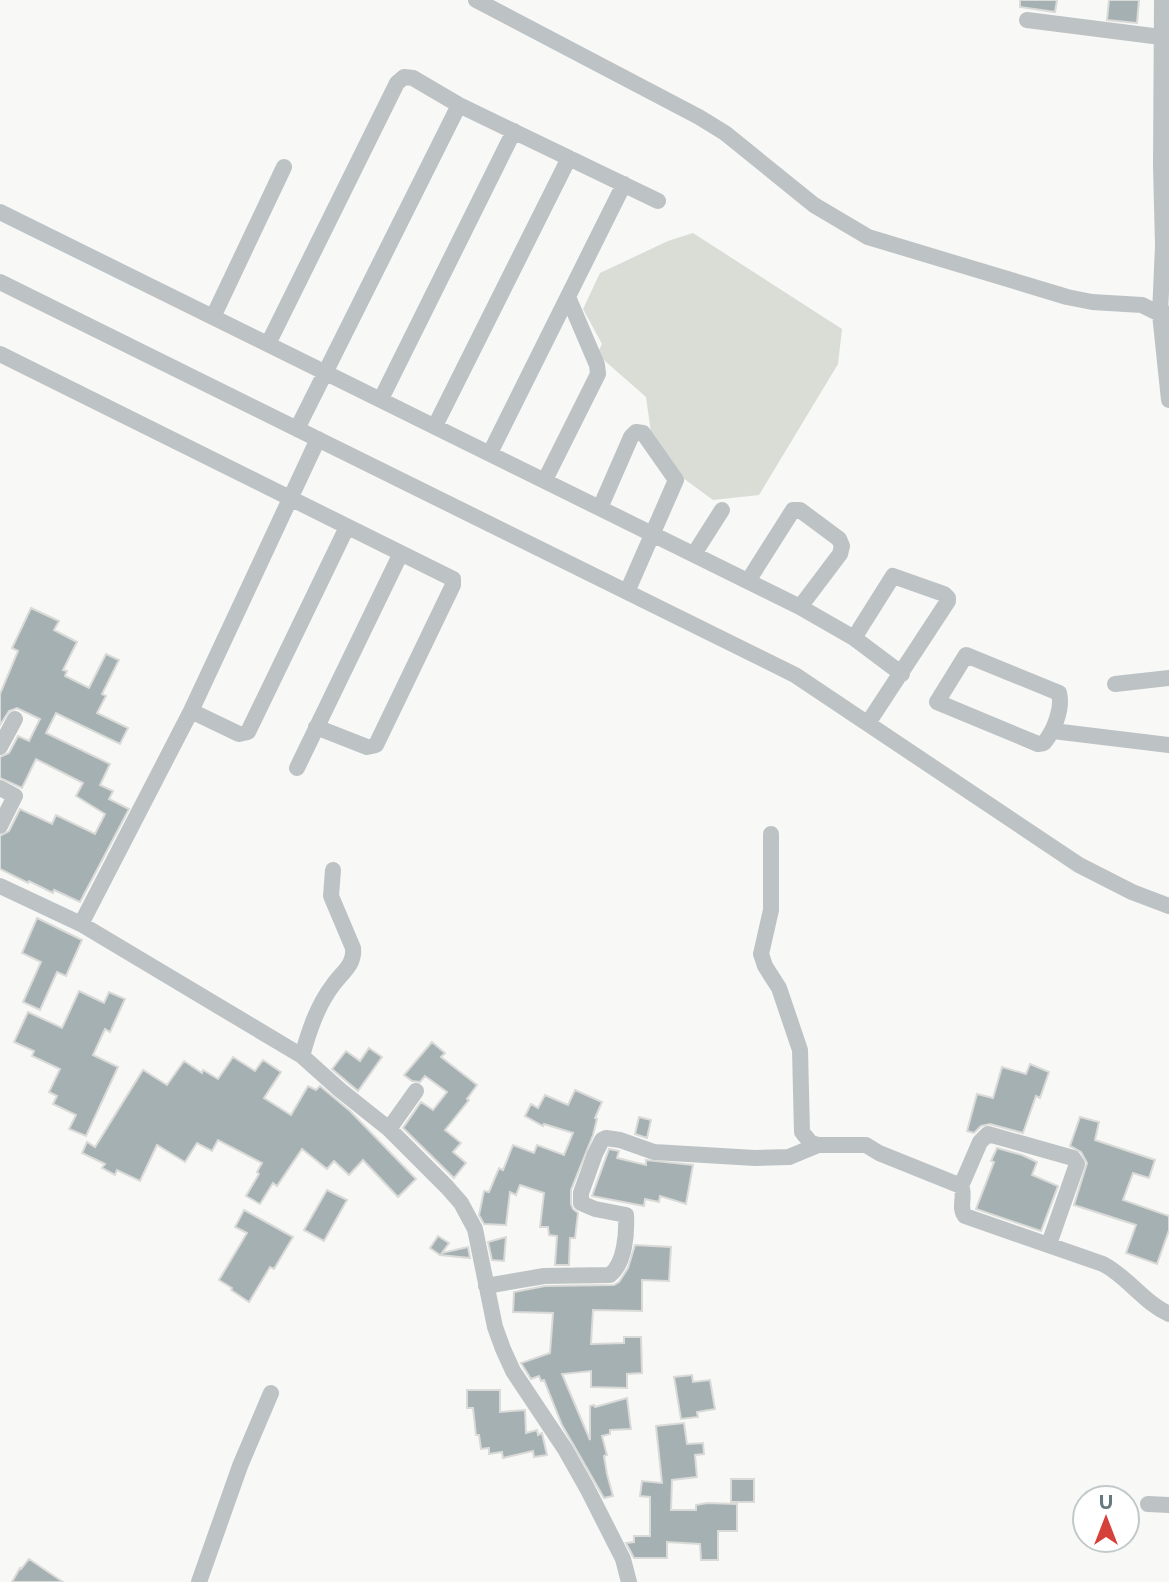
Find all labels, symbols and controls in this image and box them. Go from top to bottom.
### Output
north arrow [1071,1484,1141,1554]
text: U [1099,1491,1113,1514]

